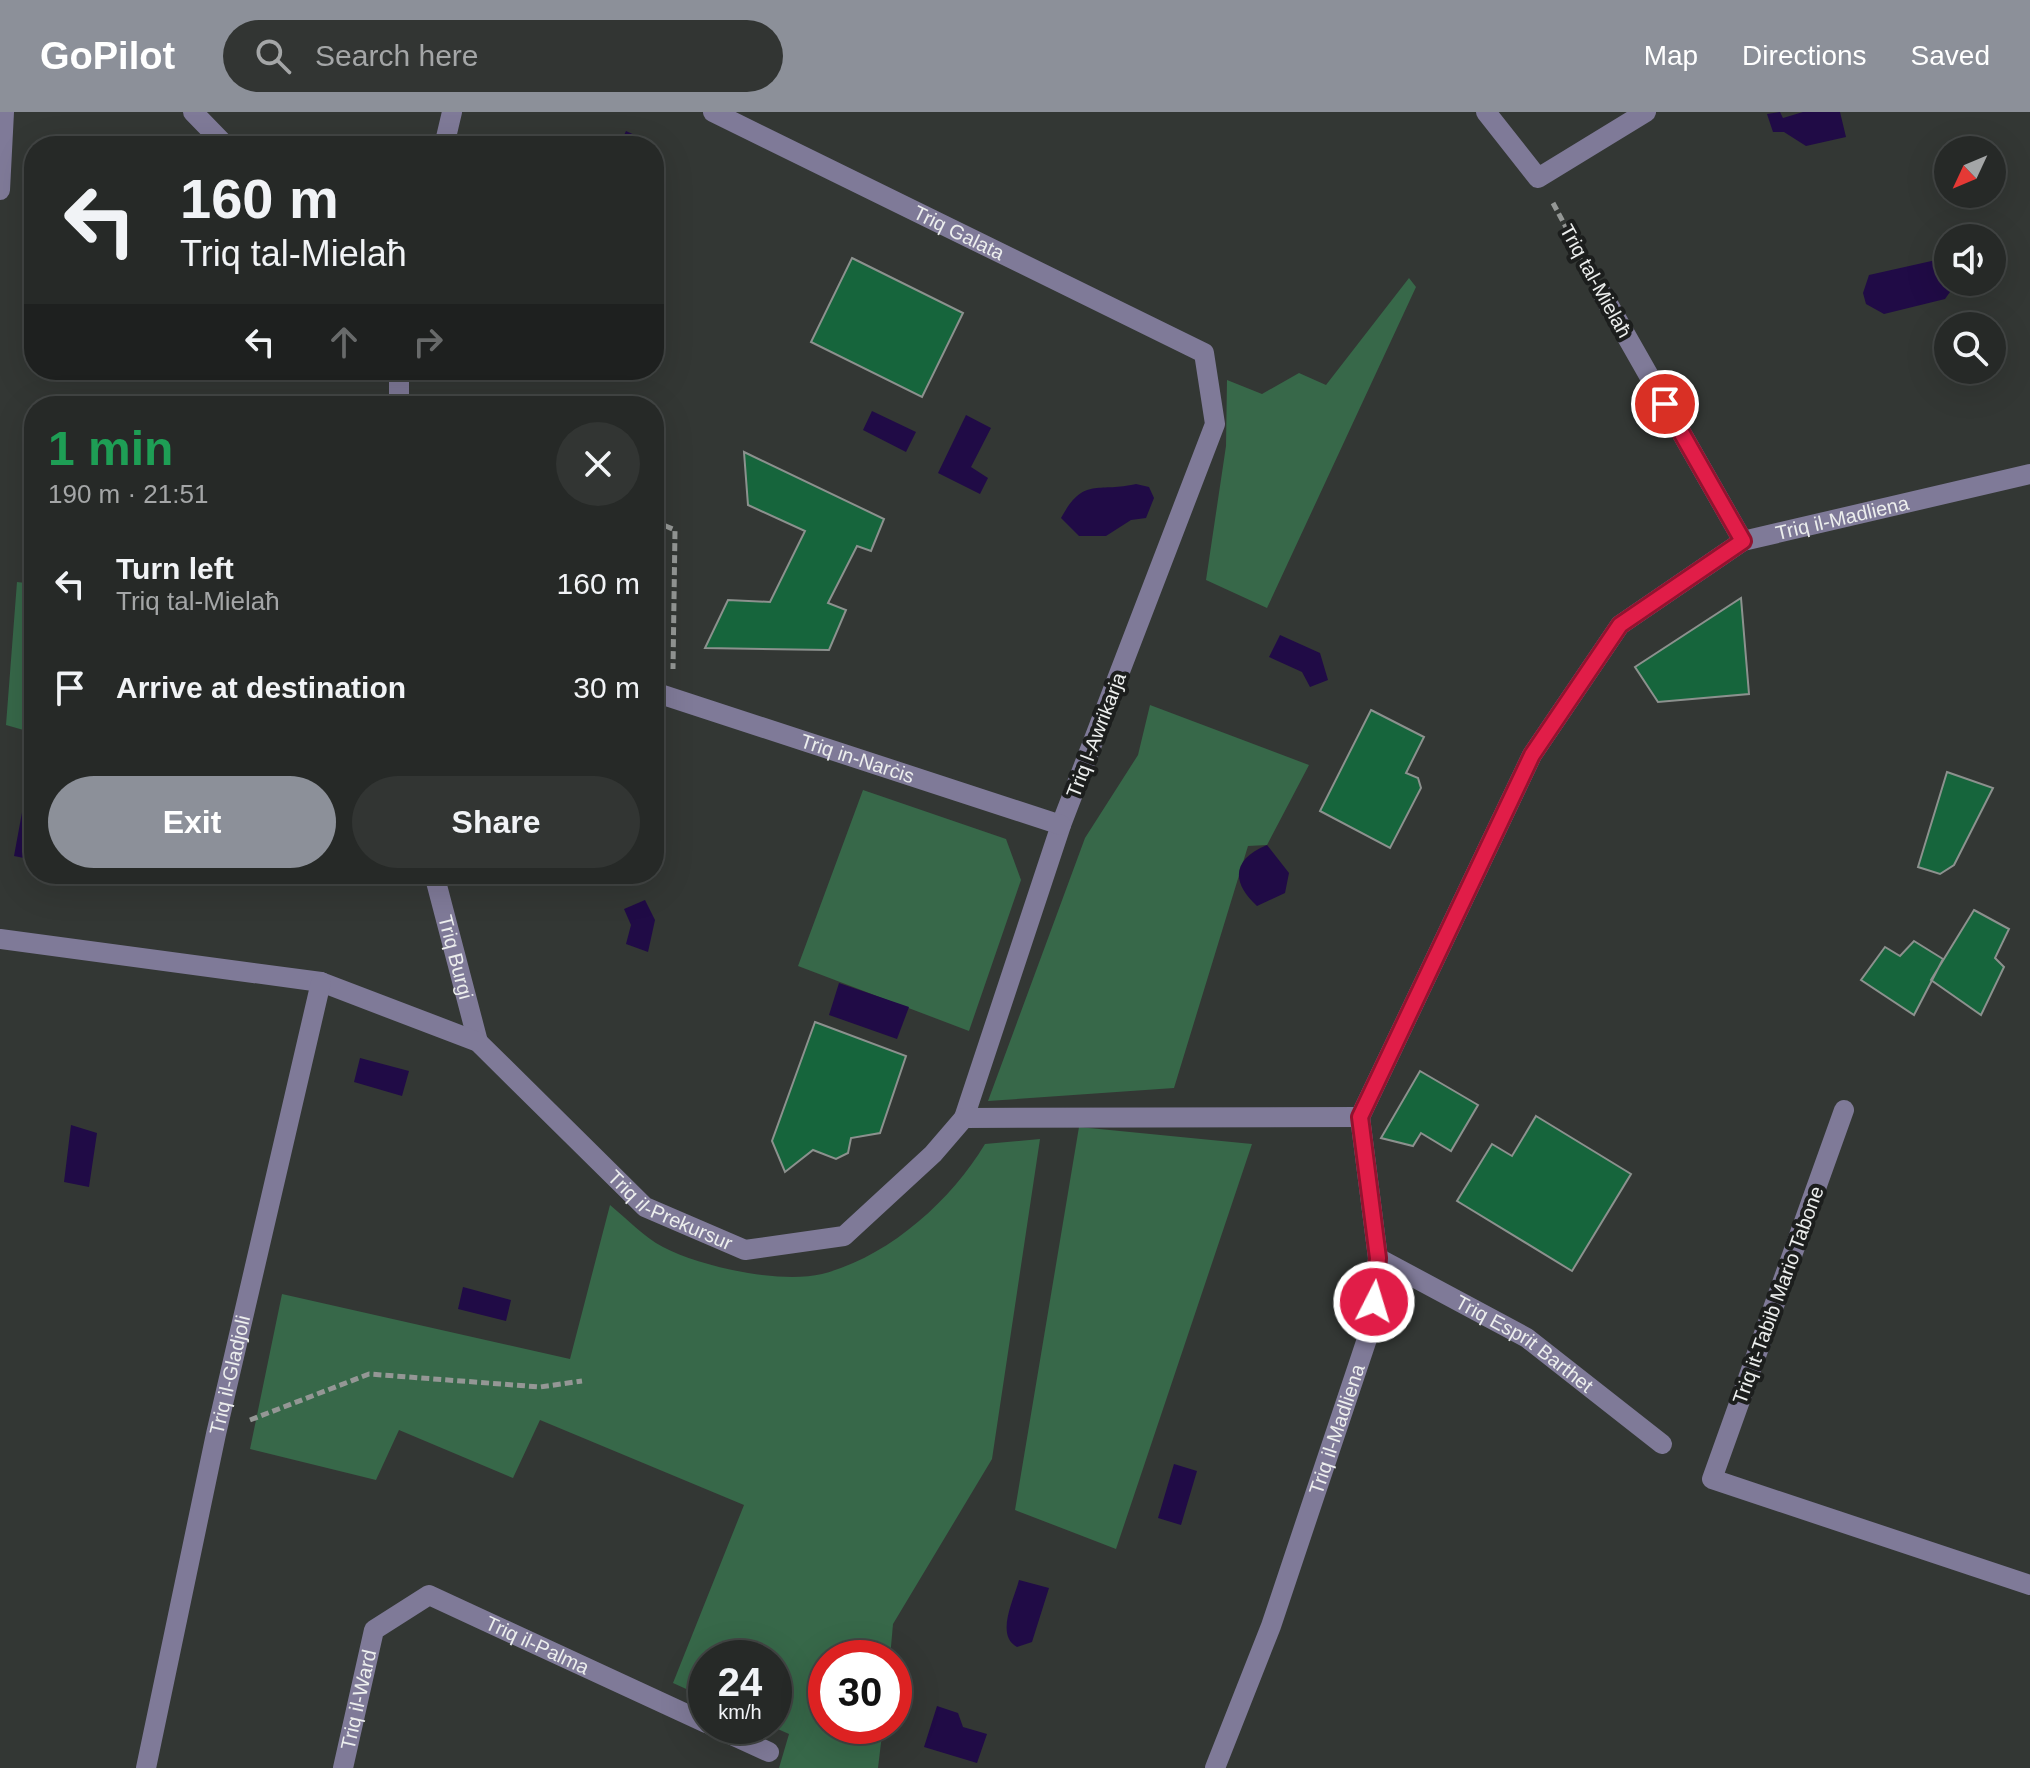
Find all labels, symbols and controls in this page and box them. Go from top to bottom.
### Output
search box [223,20,783,92]
icon: search [251,34,295,78]
text: GoPilot [40,35,175,77]
text: Search here [315,39,479,72]
text: Map [1644,40,1698,71]
text: Directions [1742,40,1867,71]
text: Saved [1911,40,1990,71]
north arrow [1934,136,2006,208]
map controls [1934,136,2006,384]
text: 160 m [180,167,339,230]
icon: left [48,168,152,272]
street label: Triq Galata [910,201,1009,265]
street label: Triq tal-Mielaħ [1556,221,1636,341]
button: sound [1934,224,2006,296]
text: Triq tal-Mielaħ [180,233,407,274]
button: search [1934,312,2006,384]
icon: left [238,320,282,364]
icon: ahead [322,320,366,364]
icon: right [406,320,450,364]
pin [1631,370,1699,438]
icon: arrive [1643,382,1687,426]
text: 1 min [48,422,173,475]
button: close [556,422,640,506]
text: 190 m · 21:51 [48,479,208,509]
street label: Triq il-Madliena [1773,491,1912,544]
text: Turn left [116,552,234,585]
icon: left [48,562,92,606]
text: 160 m [557,567,640,600]
text: Triq tal-Mielaħ [116,586,280,616]
icon: arrive [48,666,92,710]
street label: Triq l-Awrikarja [1062,669,1130,801]
text: Arrive at destination [116,671,406,704]
text: 30 m [573,671,640,704]
street label: Triq in-Narċis [798,730,917,787]
button: Exit [48,776,336,868]
button: Share [352,776,640,868]
street label: Triq Burgi [434,913,477,1002]
street label: Triq il-Prekursur [603,1166,736,1254]
street label: Triq it-Tabib Mario Tabone [1728,1183,1828,1407]
position arrow [1332,1260,1416,1344]
street label: Triq Esprit Barthet [1452,1291,1598,1397]
street label: Triq il-Gladjoli [205,1313,254,1437]
street label: Triq il-Madliena [1305,1361,1369,1497]
street label: Triq il-Palma [482,1612,593,1679]
speed limit sign: 30 [808,1640,912,1744]
street label: Triq il-Ward [336,1648,380,1752]
text: 24 [718,1660,762,1704]
text: km/h [718,1701,762,1723]

